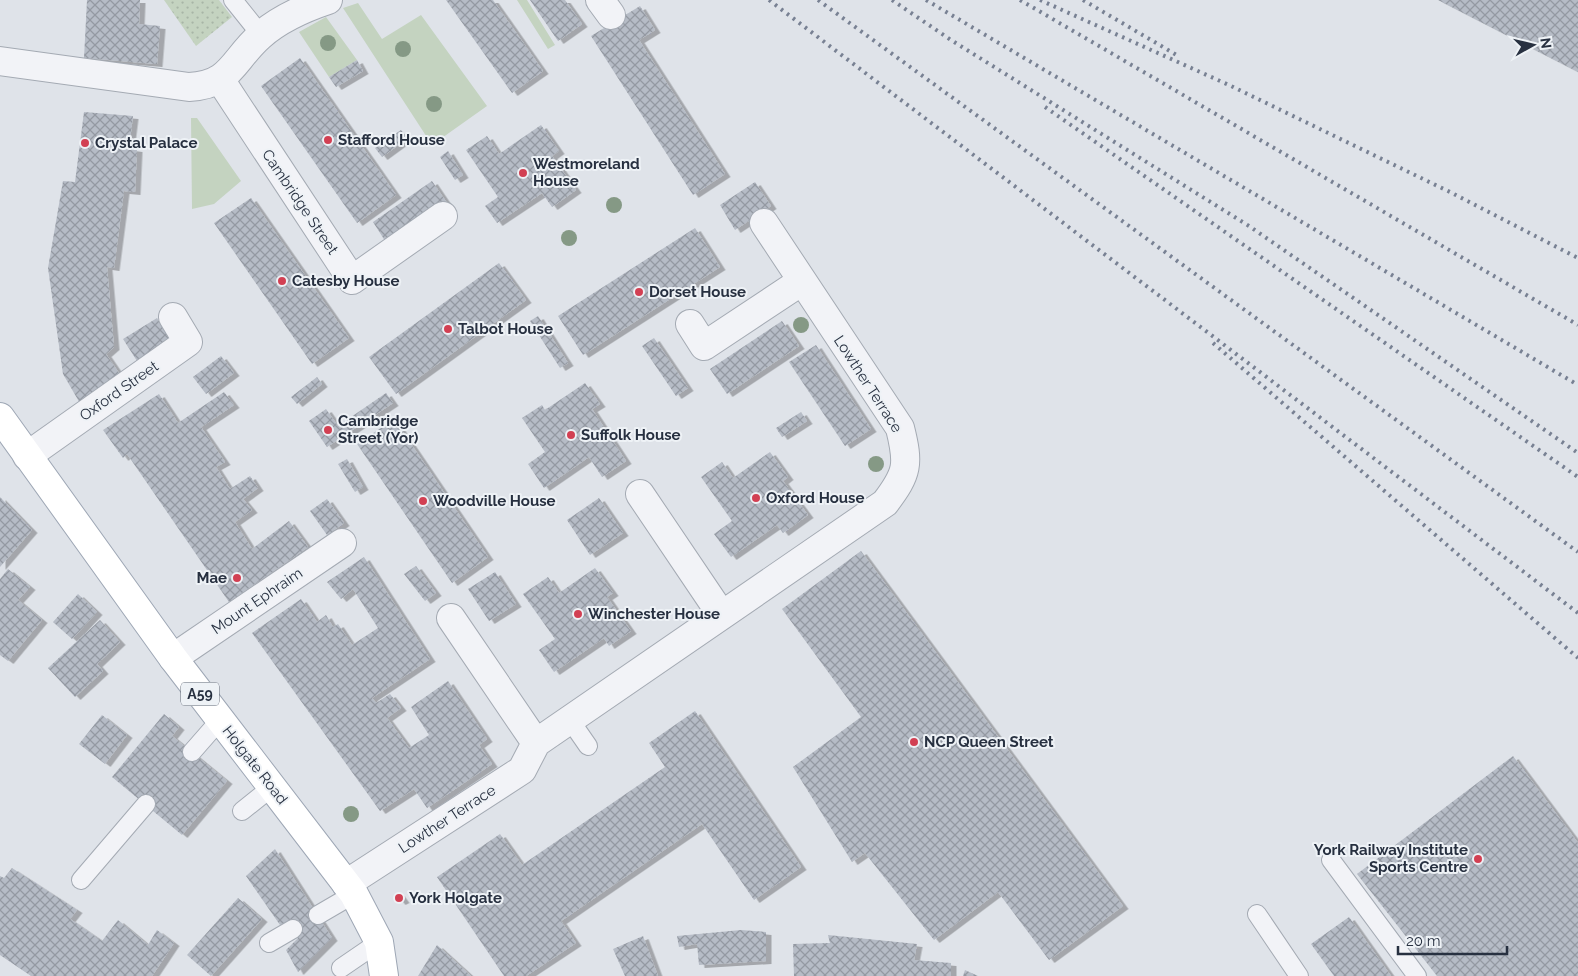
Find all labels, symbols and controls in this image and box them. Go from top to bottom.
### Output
north arrow [1508,20,1558,70]
text: N [1537,37,1555,50]
place label: Stafford House [338,131,445,149]
place label: Crystal Palace [95,134,197,152]
marker: Stafford House [322,134,334,146]
marker: Crystal Palace [79,137,91,149]
street label: Cambridge Street [258,146,342,258]
place label: Westmoreland House [533,155,640,190]
marker: Westmoreland House [517,167,529,179]
place label: Catesby House [292,272,399,290]
marker: Catesby House [276,275,288,287]
place label: Dorset House [649,283,746,301]
marker: Dorset House [633,286,645,298]
place label: Talbot House [458,320,553,338]
marker: Talbot House [442,323,454,335]
street label: Lowther Terrace [830,332,906,436]
street label: Oxford Street [76,357,162,425]
place label: Cambridge Street (Yor) [338,412,419,447]
marker: Cambridge Street (Yor) [322,424,334,436]
place label: Suffolk House [581,426,681,444]
marker: Suffolk House [565,429,577,441]
place label: Oxford House [766,489,864,507]
place label: Woodville House [433,492,556,510]
marker: Oxford House [750,492,762,504]
marker: Woodville House [417,495,429,507]
street label: Mount Ephraim [208,564,306,638]
place label: Mae [197,569,227,587]
marker: Mae [231,572,243,584]
place label: Winchester House [588,605,720,623]
marker: Winchester House [572,608,584,620]
road number: A59 [181,682,219,706]
street label: Holgate Road [219,722,291,808]
place label: NCP Queen Street [924,733,1054,751]
marker: NCP Queen Street [908,736,920,748]
street label: Lowther Terrace [395,781,499,857]
place label: York Railway Institute Sports Centre [1314,841,1468,876]
marker: York Railway Institute Sports Centre [1472,853,1484,865]
place label: York Holgate [409,889,502,907]
marker: York Holgate [393,892,405,904]
scale bar [1398,924,1507,956]
text: 20 m [1406,932,1441,950]

